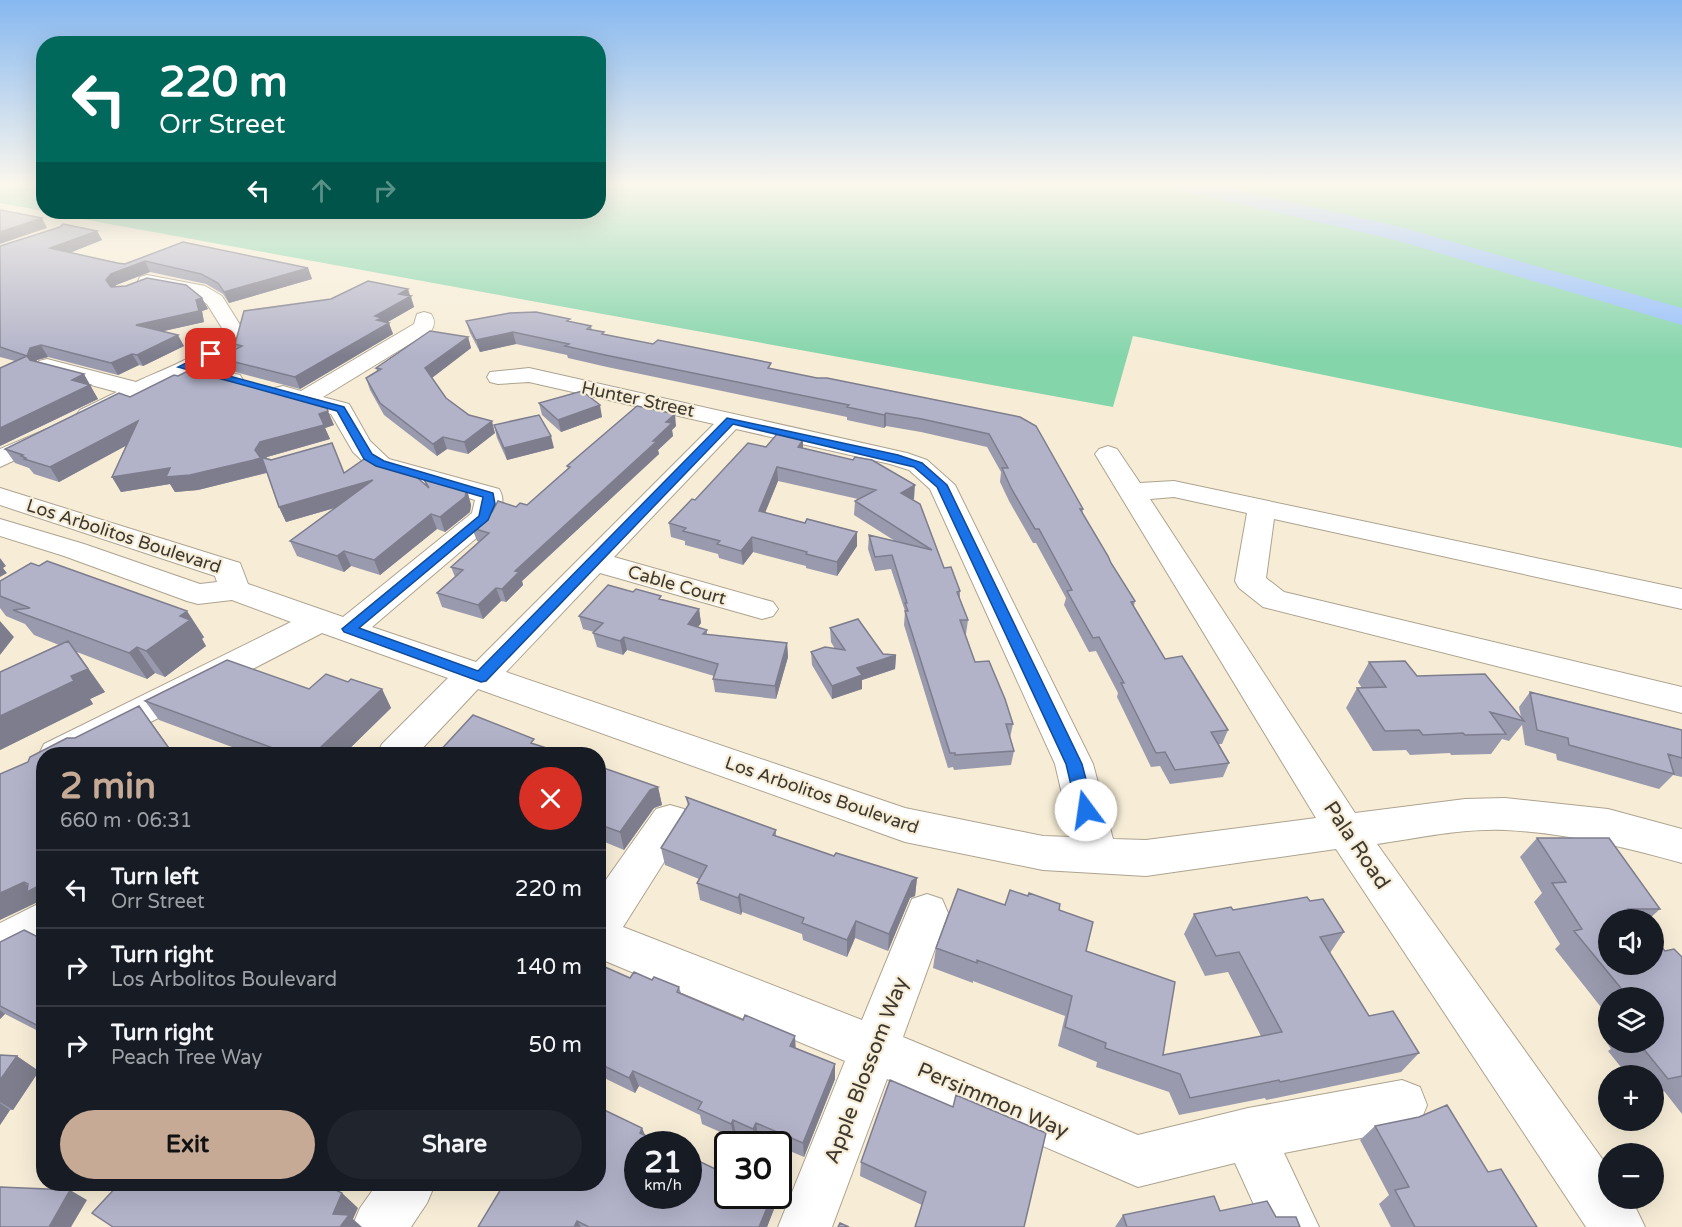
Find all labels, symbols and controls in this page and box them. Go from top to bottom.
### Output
text: 220 m [159,57,288,108]
icon: left [60,60,138,138]
text: Orr Street [159,108,286,141]
icon: left [242,174,275,207]
icon: ahead [305,174,338,207]
icon: right [368,174,401,207]
pin [185,328,236,379]
icon: arrive [194,337,227,370]
street label: Hunter Street [579,376,697,422]
street label: Los Arbolitos Boulevard [24,494,224,578]
street label: Cable Court [625,560,729,610]
street label: Los Arbolitos Boulevard [722,751,922,839]
text: 2 min [60,765,156,808]
button: close [519,767,582,830]
position arrow [1054,778,1118,842]
street label: Pala Road [1318,797,1395,894]
text: 660 m · 06:31 [60,809,192,833]
text: Turn left [111,864,199,890]
icon: left [60,873,93,906]
text: 220 m [515,876,582,902]
text: Orr Street [111,890,205,914]
map controls [1598,909,1664,1209]
button: sound [1598,909,1664,975]
text: Turn right [111,942,213,968]
icon: right [60,951,93,984]
text: 140 m [515,954,582,980]
text: Los Arbolitos Boulevard [111,968,337,992]
street label: Apple Blossom Way [819,973,914,1167]
button: layers [1598,987,1664,1053]
text: Turn right [111,1020,213,1046]
icon: right [60,1029,93,1062]
text: 50 m [528,1032,582,1058]
text: Peach Tree Way [111,1046,262,1070]
street label: Persimmon Way [913,1057,1072,1144]
button: + [1598,1065,1664,1131]
button: Exit [60,1110,315,1179]
button: Share [327,1110,582,1179]
speed limit sign: 30 [714,1131,792,1209]
button: − [1598,1143,1664,1209]
text: 21 [644,1144,682,1181]
text: km/h [644,1176,682,1194]

